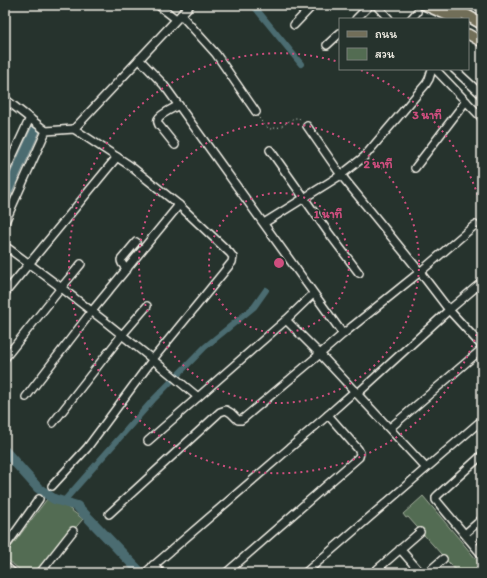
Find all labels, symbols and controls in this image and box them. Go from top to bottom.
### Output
legend [339,18,469,70]
text: ถนน [375,27,397,41]
text: สวน [375,47,395,61]
text: 3 นาที [412,108,442,122]
text: 2 นาที [363,157,393,171]
text: 1 นาที [314,207,343,221]
centre of rings [272,256,286,270]

